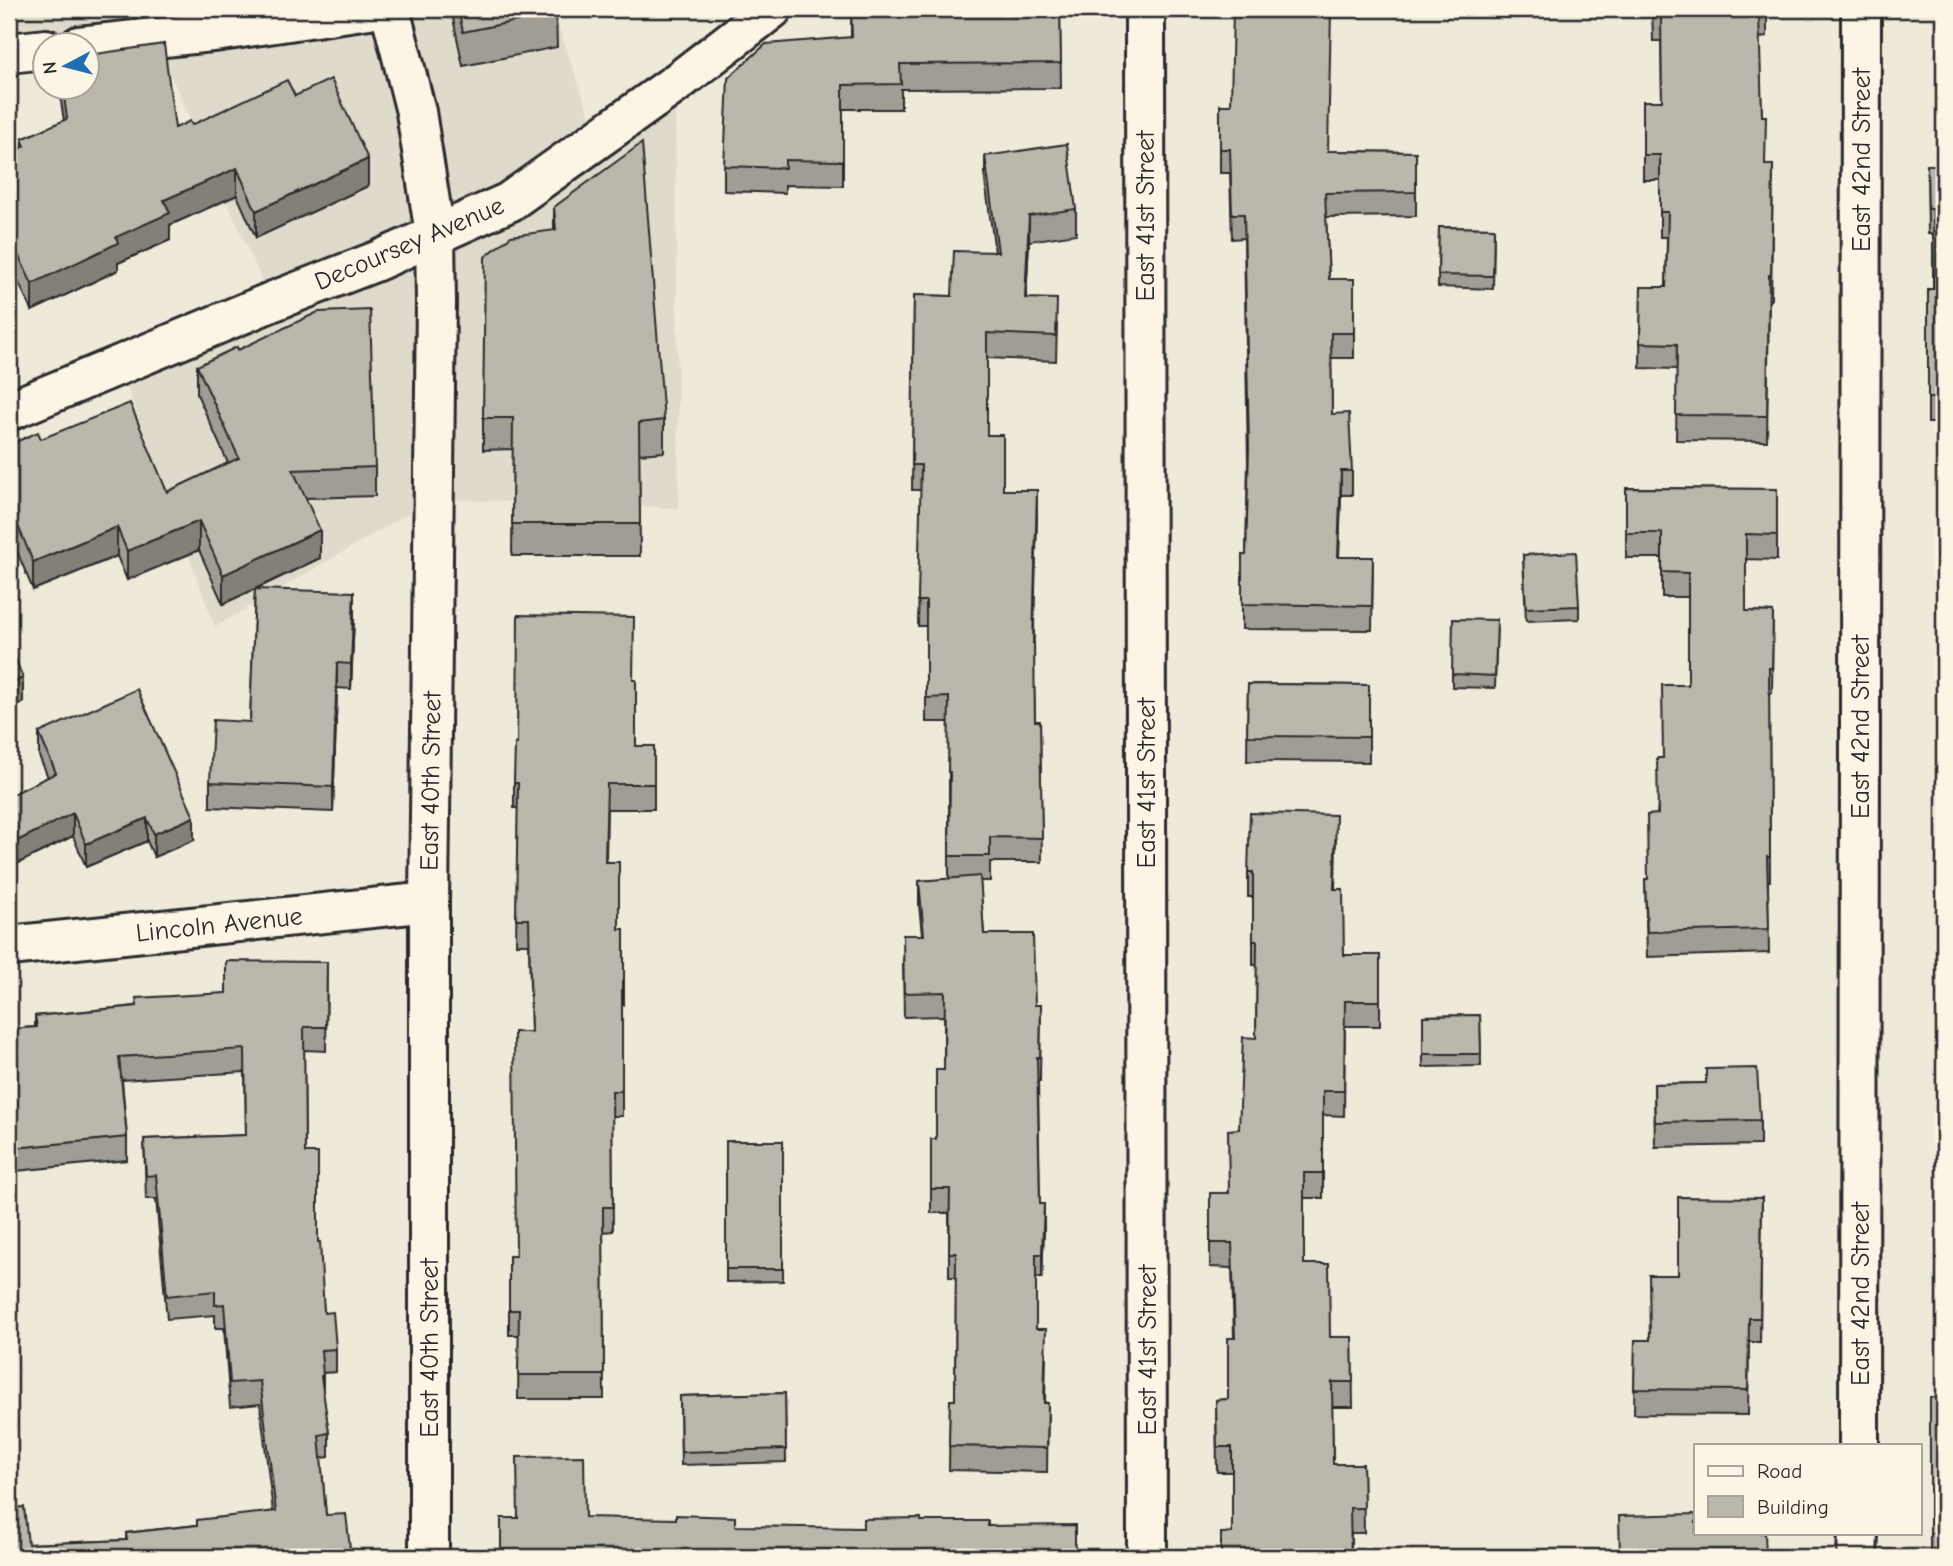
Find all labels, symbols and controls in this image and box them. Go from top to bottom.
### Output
north arrow [32,32,102,102]
text: N [38,60,62,75]
street label: East 42nd Street [1847,66,1877,252]
street label: East 41st Street [1131,129,1161,301]
street label: Decoursey Avenue [310,191,508,297]
street label: East 42nd Street [1846,633,1876,819]
street label: East 40th Street [414,689,448,871]
street label: East 41st Street [1132,696,1162,868]
street label: Lincoln Avenue [134,901,304,949]
street label: East 42nd Street [1846,1200,1876,1386]
street label: East 40th Street [415,1257,445,1438]
street label: East 41st Street [1133,1263,1163,1435]
legend [1694,1444,1922,1534]
text: Road [1757,1459,1802,1483]
text: Building [1757,1495,1829,1519]

